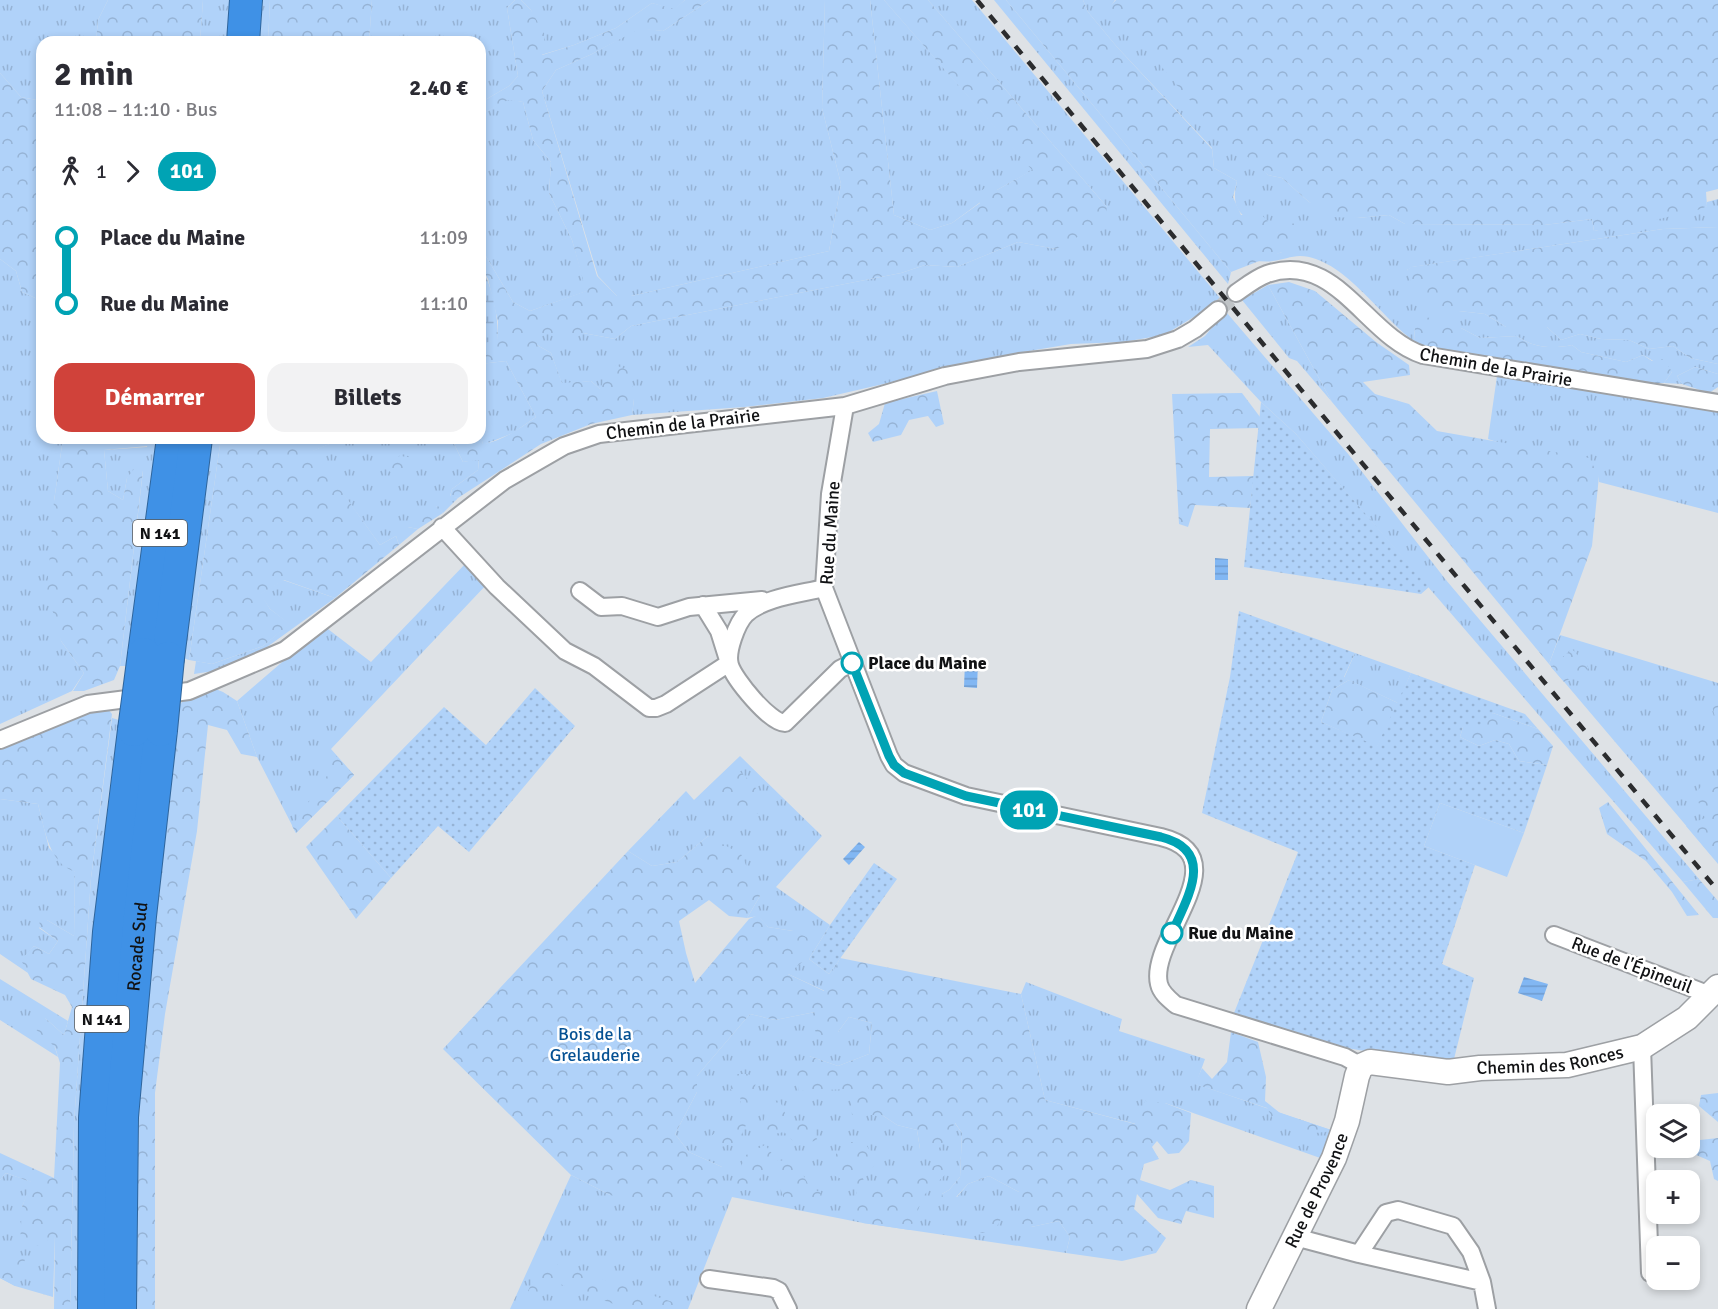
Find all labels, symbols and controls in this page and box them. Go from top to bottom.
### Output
text: 2 min [54,54,134,95]
text: 2.40 € [409,74,468,101]
text: 11:08 – 11:10 · Bus [54,97,217,122]
icon: walk [54,155,87,188]
icon: forward [116,155,149,188]
text: 101 [170,158,204,184]
text: 1 [96,159,107,184]
text: Place du Maine [100,224,245,251]
text: 11:09 [419,225,468,250]
text: Rue du Maine [100,290,229,317]
text: 11:10 [419,291,468,316]
street label: Chemin de la Prairie [1418,343,1574,391]
button: Démarrer [54,363,255,432]
button: Billets [267,363,468,432]
street label: Chemin de la Prairie [605,404,761,444]
street label: Rue du Maine [815,480,845,586]
road number: N 141 [133,520,187,546]
marker: Place du Maine [841,652,863,674]
place label: Place du Maine [868,652,987,674]
line badge: 101 [994,790,1064,830]
text: 101 [1012,797,1046,823]
street label: Rocade Sud [122,901,152,992]
marker: Rue du Maine [1161,922,1183,944]
place label: Rue du Maine [1188,922,1294,944]
street label: Rue de l'Épineuil [1569,932,1695,998]
road number: N 141 [75,1006,129,1032]
park label: Bois de la Grelauderie [550,1023,640,1066]
street label: Chemin des Ronces [1476,1041,1626,1079]
map controls [1646,1104,1700,1290]
button: layers [1646,1104,1700,1158]
street label: Rue de Provence [1280,1130,1353,1252]
button: + [1646,1170,1700,1224]
button: − [1646,1236,1700,1290]

